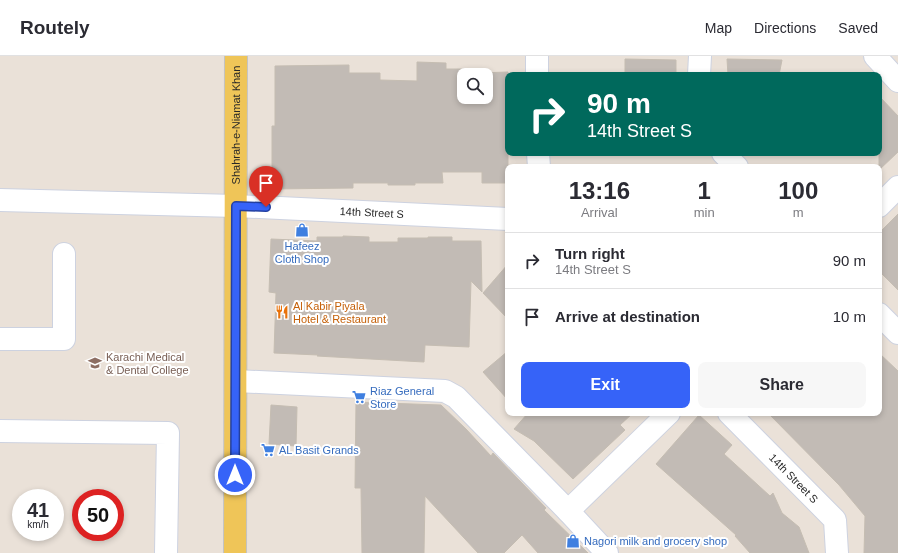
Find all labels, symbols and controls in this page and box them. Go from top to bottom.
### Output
text: Routely [20,17,90,38]
text: Map [705,20,732,36]
text: Directions [754,20,816,36]
text: Saved [838,20,878,36]
street label: Shahrah-e-Niamat Khan [230,66,242,184]
map controls [457,68,493,104]
button: search [457,68,493,104]
icon: right [521,88,573,140]
text: 90 m [587,88,651,119]
text: 14th Street S [587,121,692,141]
pin [249,166,283,207]
icon: arrive [255,172,277,194]
text: 13:16 [569,177,630,204]
text: 1 [697,177,711,204]
text: 100 [778,177,818,204]
street label: 14th Street S [339,205,404,220]
text: Arrival [581,205,618,220]
text: min [694,205,715,220]
text: m [793,205,804,220]
shop icon: Hafeez Cloth Shop [294,222,310,238]
place label: Hafeez Cloth Shop [275,240,329,265]
text: Turn right [555,245,625,262]
icon: right [521,250,543,272]
text: 90 m [833,252,866,269]
text: 14th Street S [555,262,631,277]
place label: Al Kabir Piyala Hotel & Restaurant [293,300,386,325]
restaurant icon: Al Kabir Piyala Hotel & Restaurant [274,304,290,320]
icon: arrive [521,306,543,328]
text: Arrive at destination [555,308,700,325]
text: 10 m [833,308,866,325]
place label: Karachi Medical & Dental College [106,351,189,376]
school or university icon: Karachi Medical & Dental College [87,355,103,371]
button: Exit [521,362,690,408]
button: Share [698,362,866,408]
place label: Riaz General Store [370,385,434,410]
supermarket icon: Riaz General Store [351,389,367,405]
supermarket icon: AL Basit Grands [260,442,276,458]
place label: AL Basit Grands [279,444,359,456]
street label: 14th Street S [767,451,821,505]
position arrow [214,454,256,496]
speed limit sign: 50 [72,489,124,541]
text: 41 [27,499,49,521]
text: km/h [27,519,49,530]
shop icon: Nagori milk and grocery shop [565,533,581,549]
place label: Nagori milk and grocery shop [584,535,727,547]

